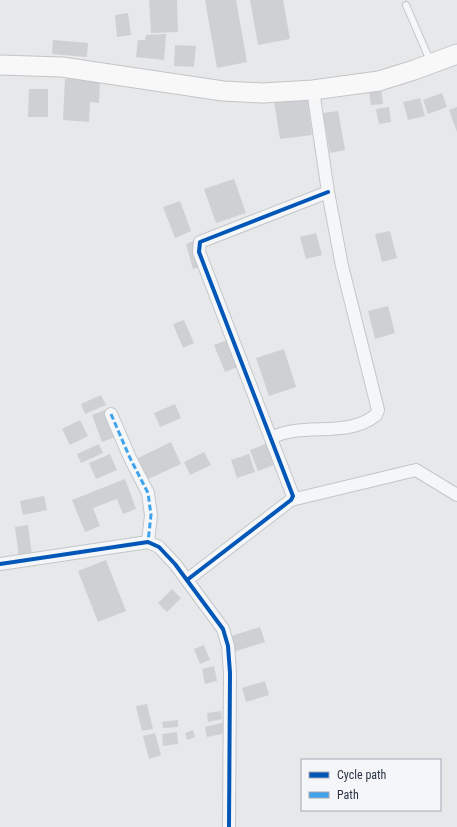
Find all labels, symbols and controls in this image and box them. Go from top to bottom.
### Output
legend [301,759,441,811]
text: Cycle path [337,768,387,782]
text: Path [337,788,359,802]

